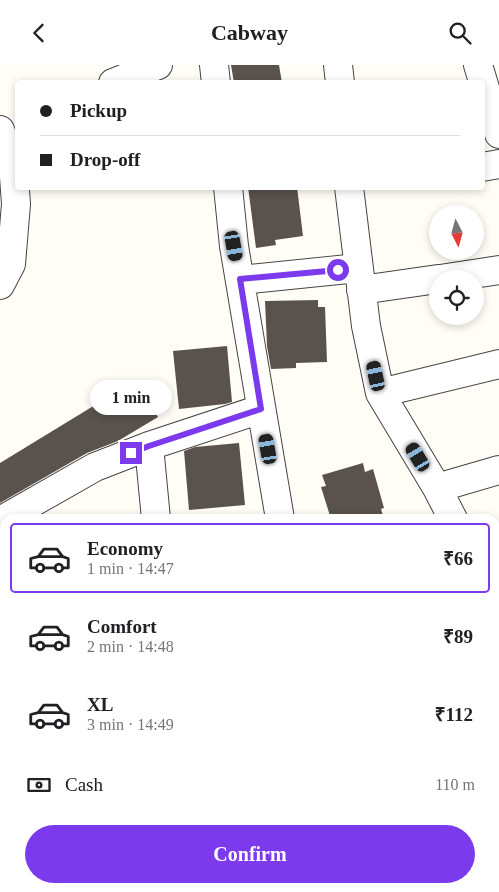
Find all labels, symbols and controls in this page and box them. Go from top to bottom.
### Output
icon: back [25,19,53,47]
icon: search [446,19,474,47]
text: Cabway [211,20,288,45]
text: Pickup [70,100,127,121]
text: Drop-off [70,149,140,170]
north arrow [429,205,484,260]
map controls [429,205,484,325]
car [224,230,243,262]
route start [327,259,349,281]
button: locate [429,270,484,325]
car [365,360,386,392]
callout: 1 min [90,381,172,415]
text: 1 min [112,389,150,406]
car [258,433,277,465]
car [403,440,432,474]
route end [120,442,142,464]
icon: car [27,536,72,581]
text: Economy [87,538,163,559]
text: ₹66 [443,548,473,569]
text: 1 min · 14:47 [87,560,174,577]
icon: car [27,614,72,659]
text: Comfort [87,616,157,637]
text: ₹89 [443,626,473,647]
text: 2 min · 14:48 [87,638,174,655]
icon: car [27,692,72,737]
text: XL [87,694,113,715]
text: ₹112 [435,704,473,725]
text: 3 min · 14:49 [87,716,174,733]
icon: cash [25,771,53,799]
text: Cash [65,774,103,795]
text: 110 m [435,776,475,793]
button: Confirm [25,825,475,883]

